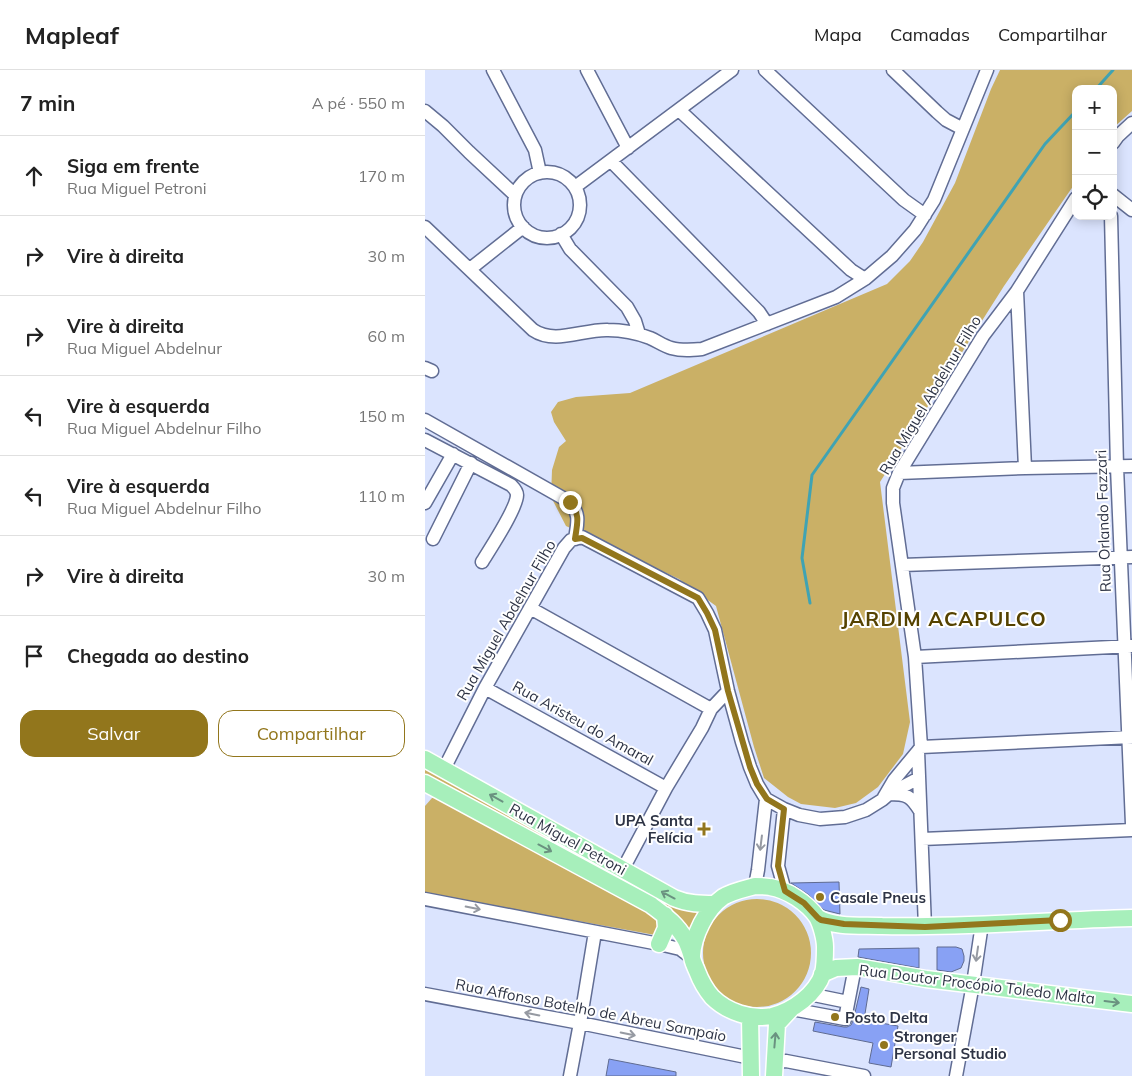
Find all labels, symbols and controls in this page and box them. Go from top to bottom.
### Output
text: Mapleaf [25,20,119,50]
text: Mapa [814,23,862,46]
text: Camadas [890,23,970,46]
text: Compartilhar [998,23,1107,46]
map controls [1072,85,1117,220]
button: + [1072,85,1117,130]
text: 7 min [20,90,75,116]
text: A pé · 550 m [312,93,405,113]
button: − [1072,130,1117,175]
text: Siga em frente [67,154,199,178]
icon: ahead [20,162,48,190]
text: 170 m [358,166,405,186]
button: locate [1072,175,1117,220]
text: Rua Miguel Petroni [67,178,207,198]
icon: right [20,242,48,270]
text: Vire à direita [67,244,184,268]
text: 30 m [368,246,405,266]
street label: Rua Miguel Abdelnur Filho [875,312,985,478]
text: Vire à direita [67,314,184,338]
icon: right [20,322,48,350]
text: 60 m [368,326,405,346]
text: Rua Miguel Abdelnur [67,338,222,358]
text: Vire à esquerda [67,394,210,418]
icon: left [20,402,48,430]
text: 150 m [358,406,405,426]
text: Rua Miguel Abdelnur Filho [67,418,261,438]
street label: Rua Orlando Fazzari [1091,449,1115,593]
text: Vire à esquerda [67,474,210,498]
icon: left [20,482,48,510]
text: 110 m [358,486,405,506]
route end [559,491,582,514]
text: Rua Miguel Abdelnur Filho [67,498,261,518]
street label: Rua Miguel Abdelnur Filho [452,536,560,704]
icon: right [20,562,48,590]
text: Vire à direita [67,564,184,588]
text: 30 m [368,566,405,586]
district label: JARDIM ACAPULCO [841,606,1047,631]
icon: arrive [20,642,48,670]
text: Chegada ao destino [67,644,249,668]
street label: Rua Aristeu do Amaral [509,676,657,770]
button: Salvar [20,710,208,757]
button: Compartilhar [218,710,405,757]
one-way arrow [489,793,504,802]
street label: Rua Miguel Petroni [506,799,630,879]
place label: UPA Santa Felícia [615,811,693,847]
marker: UPA Santa Felícia [697,822,711,836]
one-way arrow [756,835,766,851]
one-way arrow [537,843,551,853]
place label: Casale Pneus [830,888,926,907]
one-way arrow [661,889,676,899]
marker: Casale Pneus [814,891,826,903]
one-way arrow [464,904,480,914]
route start [1049,909,1072,932]
one-way arrow [972,946,982,962]
street label: Rua Doutor Procópio Toledo Malta [858,960,1096,1008]
street label: Rua Affonso Botelho de Abreu Sampaio [454,974,728,1046]
one-way arrow [1104,997,1120,1007]
place label: Posto Delta [845,1008,928,1027]
one-way arrow [525,1009,541,1019]
marker: Posto Delta [829,1011,841,1023]
place label: Stronger Personal Studio [894,1027,1007,1063]
one-way arrow [619,1029,635,1039]
one-way arrow [771,1032,780,1048]
marker: Stronger Personal Studio [878,1039,890,1051]

